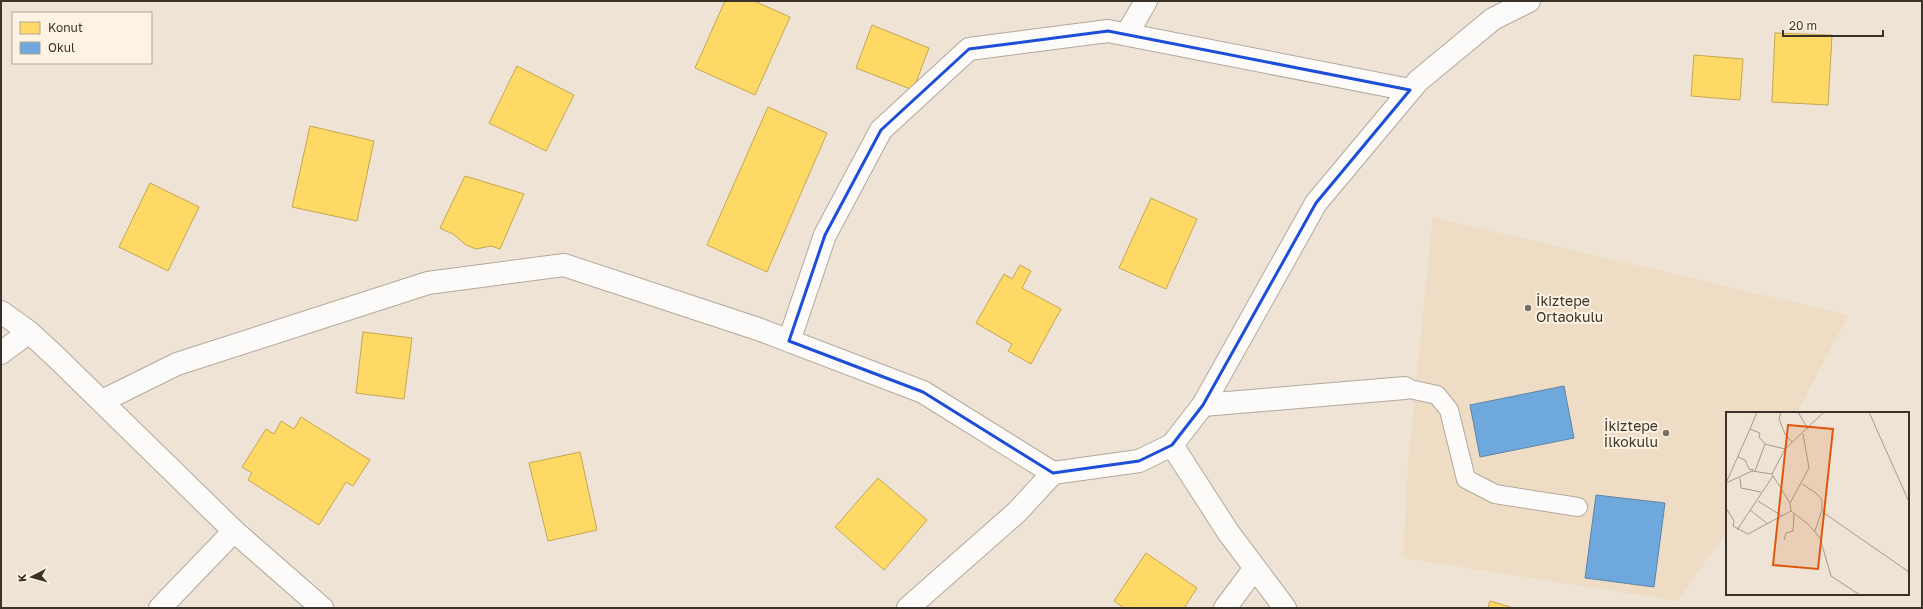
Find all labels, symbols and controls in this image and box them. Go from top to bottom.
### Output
legend [12,12,152,64]
scale bar [1783,12,1883,38]
text: 20 m [1789,18,1817,33]
text: Konut [48,20,83,35]
text: Okul [48,40,75,55]
place label: İkiztepe Ortaokulu [1536,292,1603,325]
marker: İkiztepe Ortaokulu [1523,303,1533,313]
inset map [1726,412,1909,595]
place label: İkiztepe İlkokulu [1604,417,1658,450]
marker: İkiztepe İlkokulu [1661,428,1671,438]
north arrow [12,557,52,597]
text: K [15,573,28,583]

